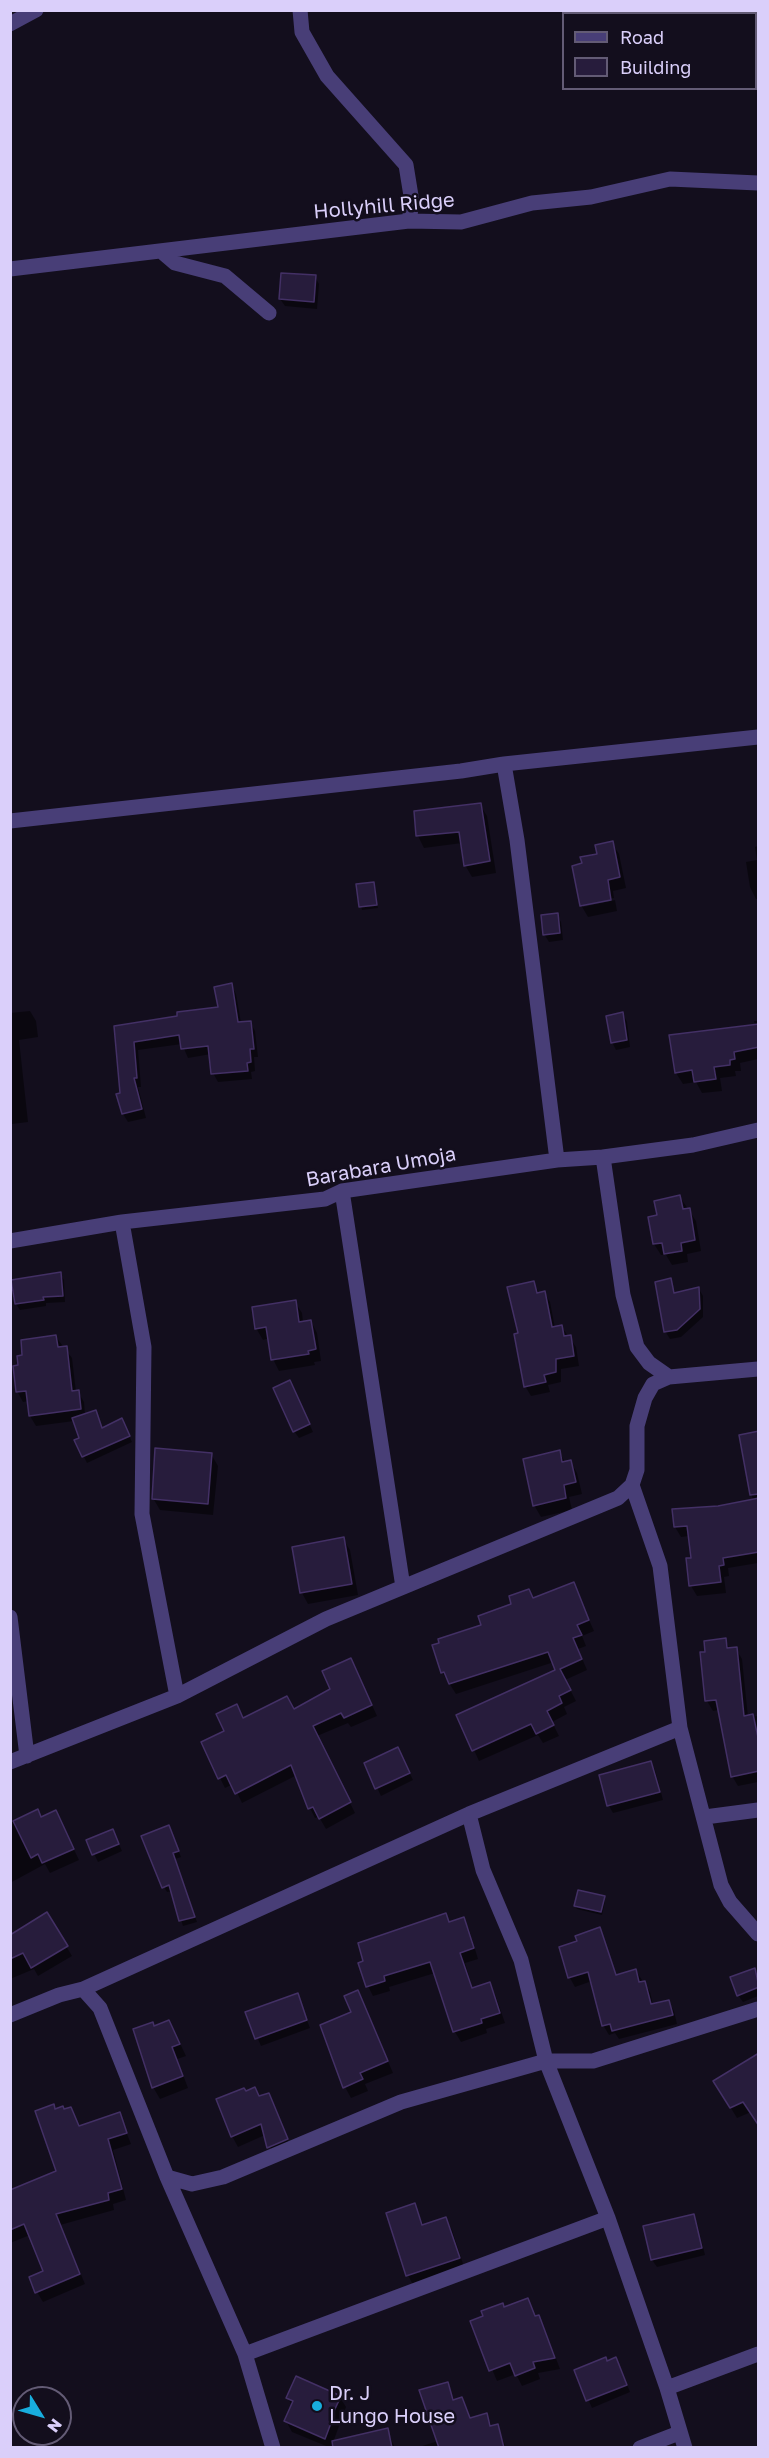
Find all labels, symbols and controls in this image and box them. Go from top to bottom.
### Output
legend [562,12,757,90]
text: Road [620,26,664,48]
text: Building [620,56,691,78]
street label: Hollyhill Ridge [313,188,455,224]
street label: Barabara Umoja [304,1142,458,1192]
place label: Dr. J Lungo House [329,2382,455,2429]
north arrow [12,2386,72,2446]
marker: Dr. J Lungo House [310,2399,324,2413]
text: N [43,2415,66,2437]

